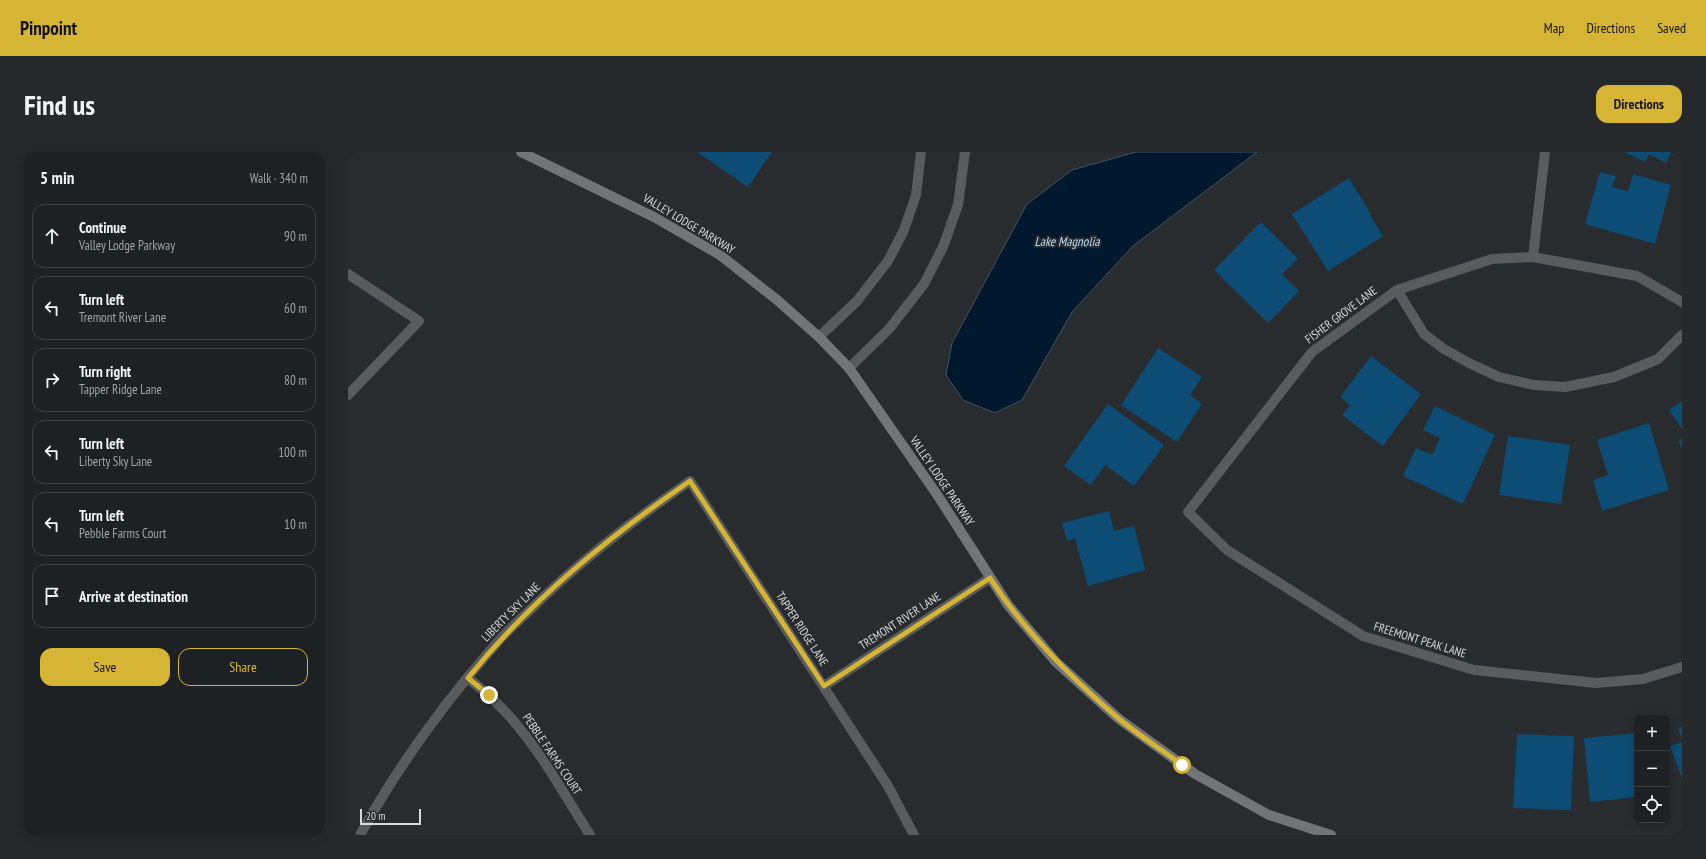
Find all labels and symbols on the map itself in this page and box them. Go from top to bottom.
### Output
street label: VALLEY LODGE PARKWAY [640,190,738,257]
water label: Lake Magnolia [1035,233,1100,250]
street label: FISHER GROVE LANE [1302,283,1380,346]
street label: VALLEY LODGE PARKWAY [906,432,978,529]
street label: LIBERTY SKY LANE [478,579,543,644]
street label: TAPPER RIDGE LANE [773,589,832,669]
street label: TREMONT RIVER LANE [856,589,943,653]
street label: FREEMONT PEAK LANE [1372,618,1468,661]
route end [480,686,498,704]
street label: PEBBLE FARMS COURT [520,710,586,798]
route start [1173,756,1191,774]
scale bar [360,807,421,826]

